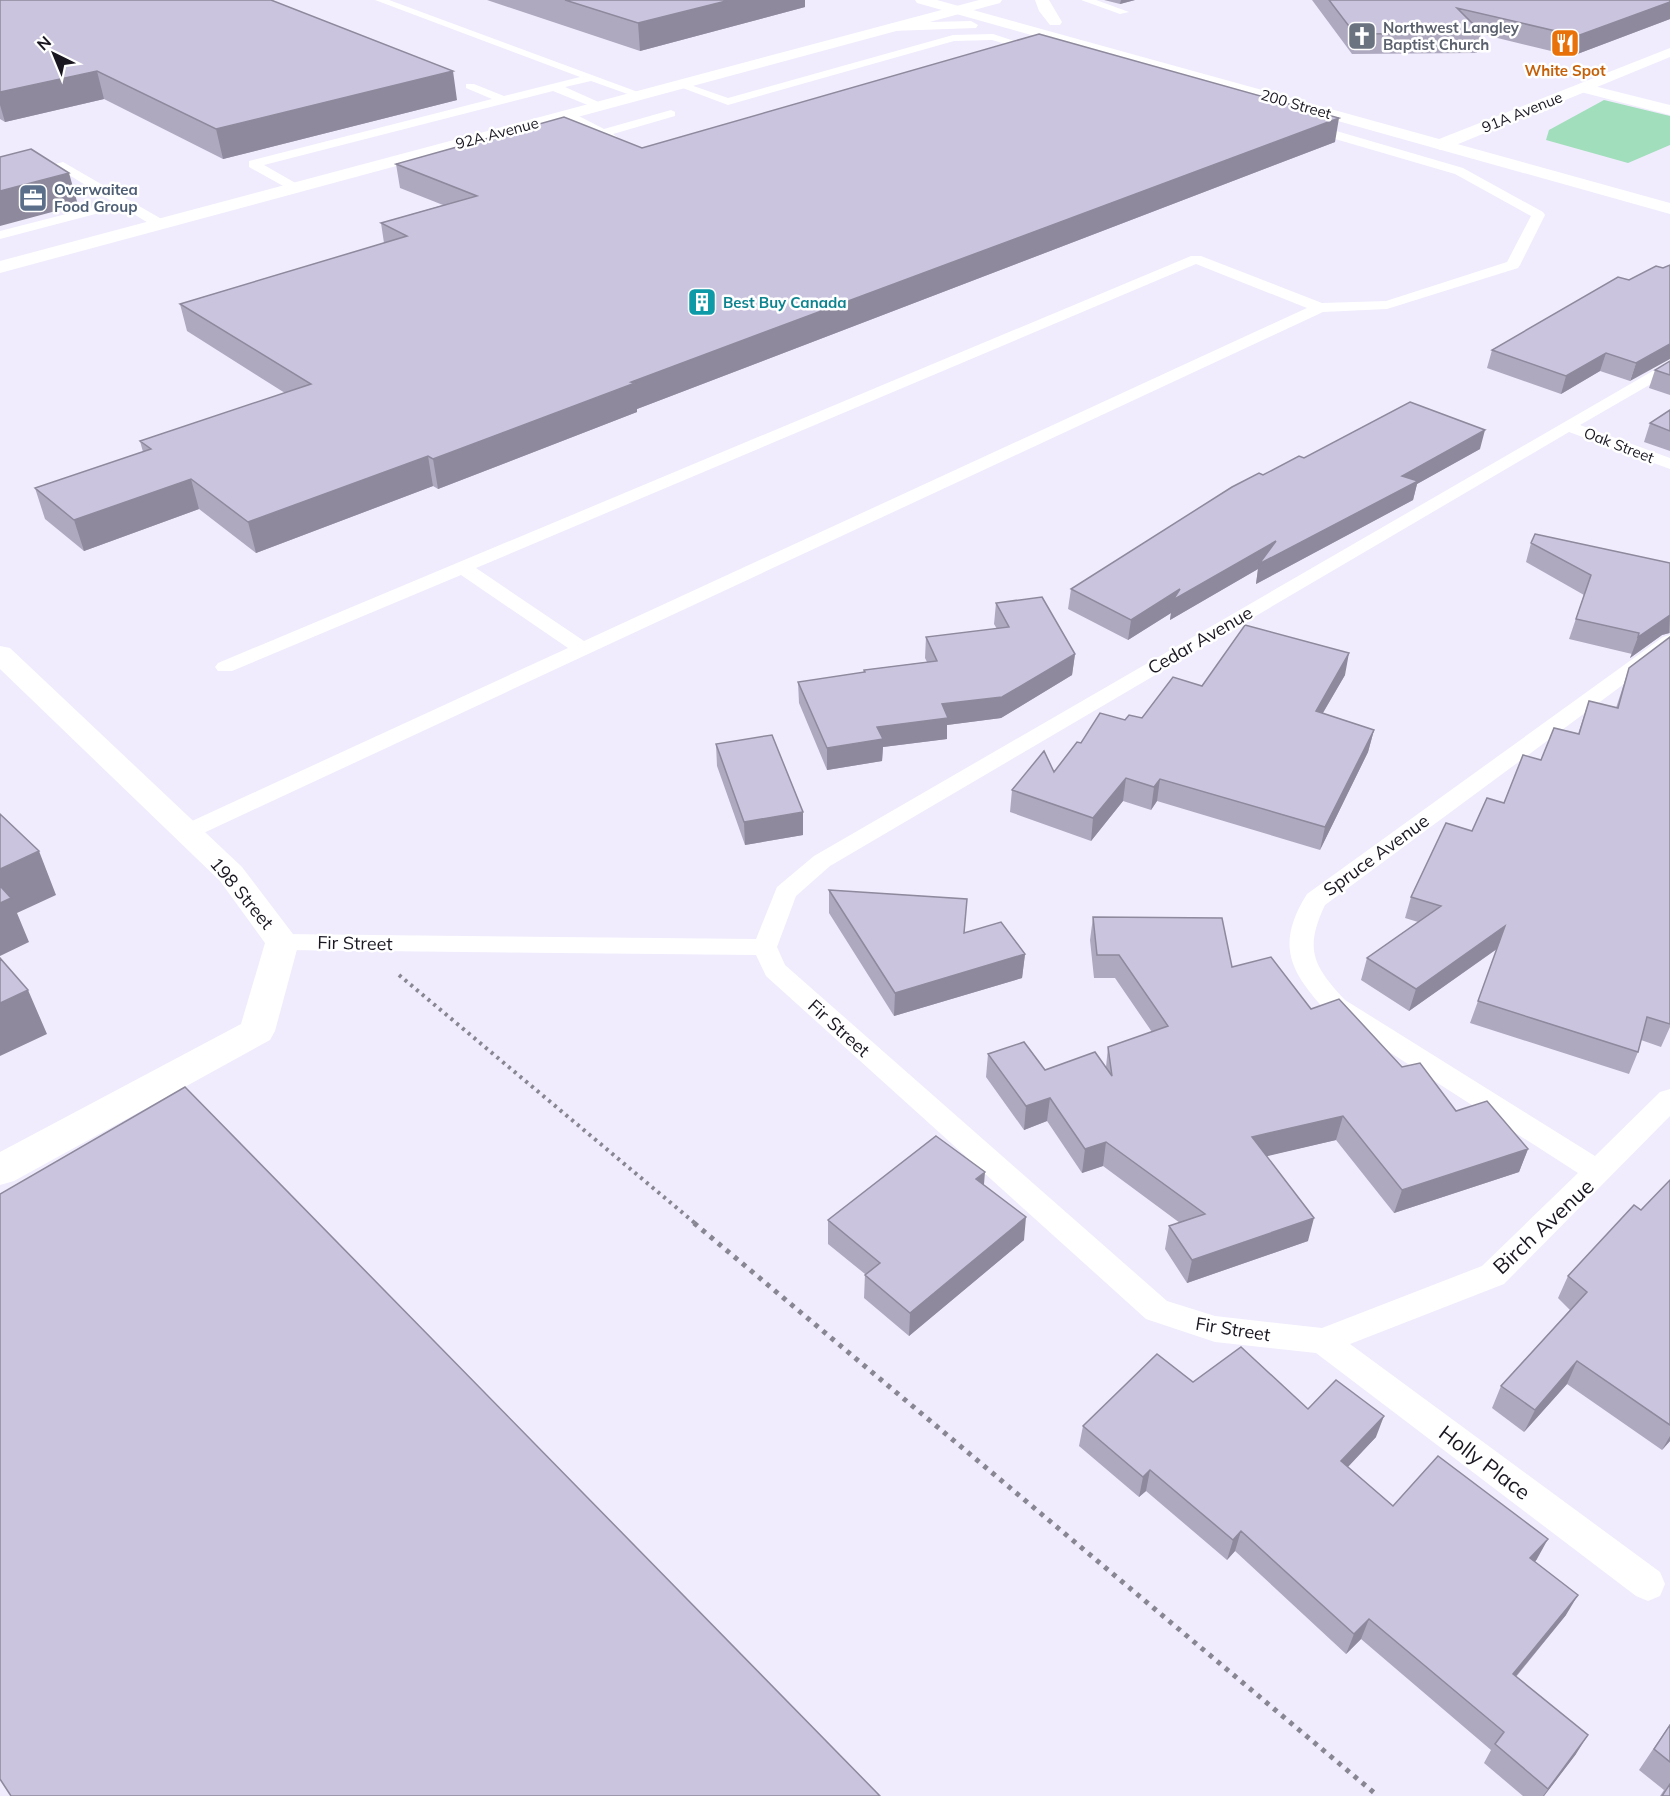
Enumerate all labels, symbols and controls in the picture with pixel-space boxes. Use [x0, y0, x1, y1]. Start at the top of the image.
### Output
place label: Northwest Langley Baptist Church [1383, 18, 1520, 54]
church icon: Northwest Langley Baptist Church [1346, 20, 1378, 52]
north arrow [24, 24, 84, 84]
restaurant icon: White Spot [1549, 27, 1581, 59]
text: N [33, 32, 55, 54]
place label: White Spot [1524, 61, 1606, 80]
street label: 200 Street [1259, 85, 1333, 123]
street label: 91A Avenue [1479, 87, 1565, 137]
street label: 92A Avenue [453, 113, 541, 153]
place label: Overwaitea Food Group [54, 180, 138, 216]
office icon: Overwaitea Food Group [17, 182, 49, 214]
building icon: Best Buy Canada [686, 286, 718, 318]
place label: Best Buy Canada [723, 293, 847, 312]
street label: Oak Street [1581, 423, 1657, 467]
street label: Cedar Avenue [1144, 601, 1256, 679]
street label: Spruce Avenue [1319, 809, 1433, 901]
street label: 198 Street [205, 852, 279, 934]
street label: Fir Street [317, 931, 393, 955]
street label: Fir Street [803, 994, 875, 1062]
street label: Birch Avenue [1487, 1173, 1599, 1279]
street label: Fir Street [1194, 1312, 1272, 1346]
street label: Holly Place [1434, 1419, 1536, 1505]

